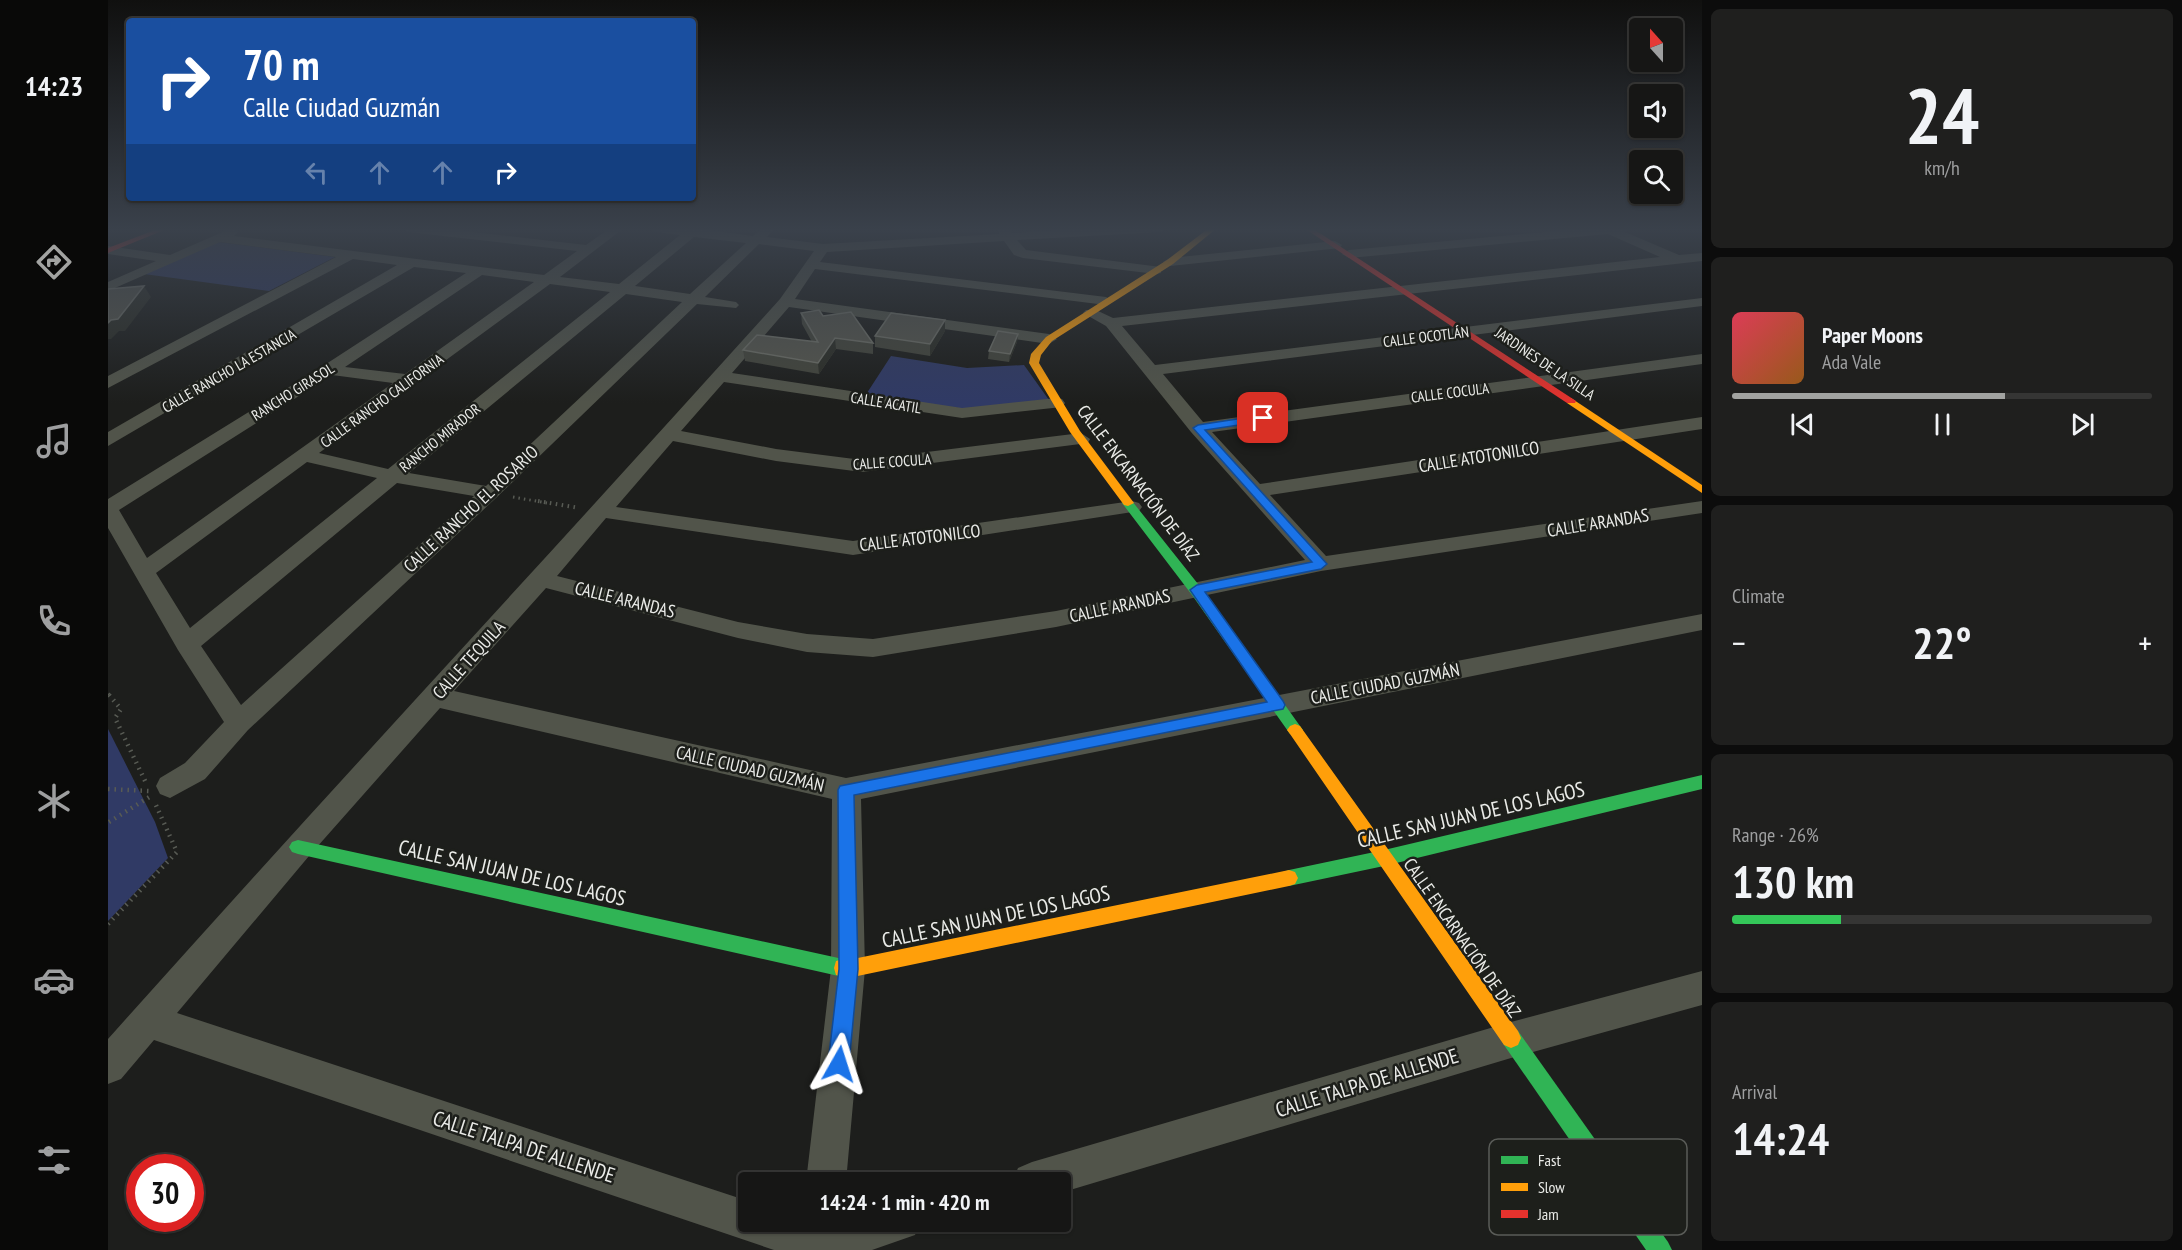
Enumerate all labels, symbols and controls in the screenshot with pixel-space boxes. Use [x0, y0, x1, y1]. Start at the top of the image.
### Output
north arrow [1629, 18, 1683, 72]
map controls [1629, 18, 1683, 204]
text: 70 m [243, 37, 320, 92]
icon: right [144, 42, 222, 120]
text: 24 [1905, 65, 1979, 166]
text: 14:23 [25, 69, 83, 103]
button: sound [1629, 84, 1683, 138]
text: Calle Ciudad Guzmán [243, 90, 440, 124]
button: search [1629, 150, 1683, 204]
text: km/h [1924, 155, 1960, 181]
icon: left [300, 156, 333, 189]
icon: ahead [363, 156, 396, 189]
icon: ahead [426, 156, 459, 189]
icon: right [489, 156, 522, 189]
icon: directions [33, 241, 75, 283]
text: Paper Moons [1822, 321, 1923, 349]
street label: CALLE OCOTLÁN [1382, 322, 1470, 351]
street label: JARDINES DE LA SILLA [1491, 323, 1600, 405]
street label: CALLE RANCHO LA ESTANCIA [158, 324, 300, 417]
street label: CALLE RANCHO CALIFORNIA [316, 349, 448, 452]
text: Ada Vale [1822, 349, 1881, 375]
street label: RANCHO GIRASOL [248, 358, 338, 425]
street label: CALLE COCULA [1410, 378, 1491, 407]
street label: CALLE ACATIL [849, 388, 923, 418]
pin [1237, 392, 1288, 443]
street label: RANCHO MIRADOR [395, 399, 484, 476]
street label: CALLE ENCARNACIÓN DE DÍAZ [1072, 400, 1205, 565]
icon: arrive [1246, 401, 1279, 434]
icon: previous [1786, 408, 1819, 441]
icon: pause [1926, 408, 1959, 441]
icon: next [2066, 408, 2099, 441]
icon: music [33, 420, 75, 462]
street label: CALLE ATOTONILCO [1417, 436, 1541, 477]
street label: CALLE RANCHO EL ROSARIO [398, 440, 543, 577]
street label: CALLE COCULA [852, 449, 933, 474]
street label: CALLE ARANDAS [1545, 503, 1651, 542]
street label: CALLE ATOTONILCO [858, 519, 982, 556]
street label: CALLE ARANDAS [573, 576, 678, 623]
text: Climate [1732, 583, 1785, 609]
street label: CALLE ARANDAS [1067, 584, 1173, 627]
icon: phone [33, 600, 75, 642]
text: 22° [1912, 613, 1972, 671]
street label: CALLE TEQUILA [427, 615, 510, 704]
text: − [1732, 621, 1746, 664]
text: + [2138, 621, 2152, 664]
street label: CALLE CIUDAD GUZMÁN [1308, 658, 1461, 709]
street label: CALLE CIUDAD GUZMÁN [674, 740, 826, 797]
street label: CALLE SAN JUAN DE LOS LAGOS [1355, 775, 1587, 854]
icon: climate [33, 780, 75, 822]
text: Range · 26% [1732, 822, 1819, 848]
street label: CALLE SAN JUAN DE LOS LAGOS [396, 833, 628, 912]
text: 130 km [1732, 852, 1854, 910]
street label: CALLE ENCARNACIÓN DE DÍAZ [1399, 853, 1526, 1022]
street label: CALLE SAN JUAN DE LOS LAGOS [879, 879, 1112, 954]
icon: car [33, 959, 75, 1001]
position arrow [807, 1032, 871, 1096]
street label: CALLE TALPA DE ALLENDE [1272, 1042, 1462, 1123]
text: Arrival [1732, 1079, 1777, 1105]
street label: CALLE TALPA DE ALLENDE [430, 1104, 619, 1189]
text: 14:24 [1732, 1109, 1829, 1167]
icon: filters [33, 1139, 75, 1181]
legend [1489, 1139, 1687, 1235]
text: Fast [1538, 1150, 1561, 1170]
speed limit sign: 30 [126, 1154, 204, 1232]
text: Slow [1538, 1177, 1565, 1197]
text: 14:24 · 1 min · 420 m [819, 1188, 990, 1216]
text: Jam [1537, 1204, 1559, 1224]

